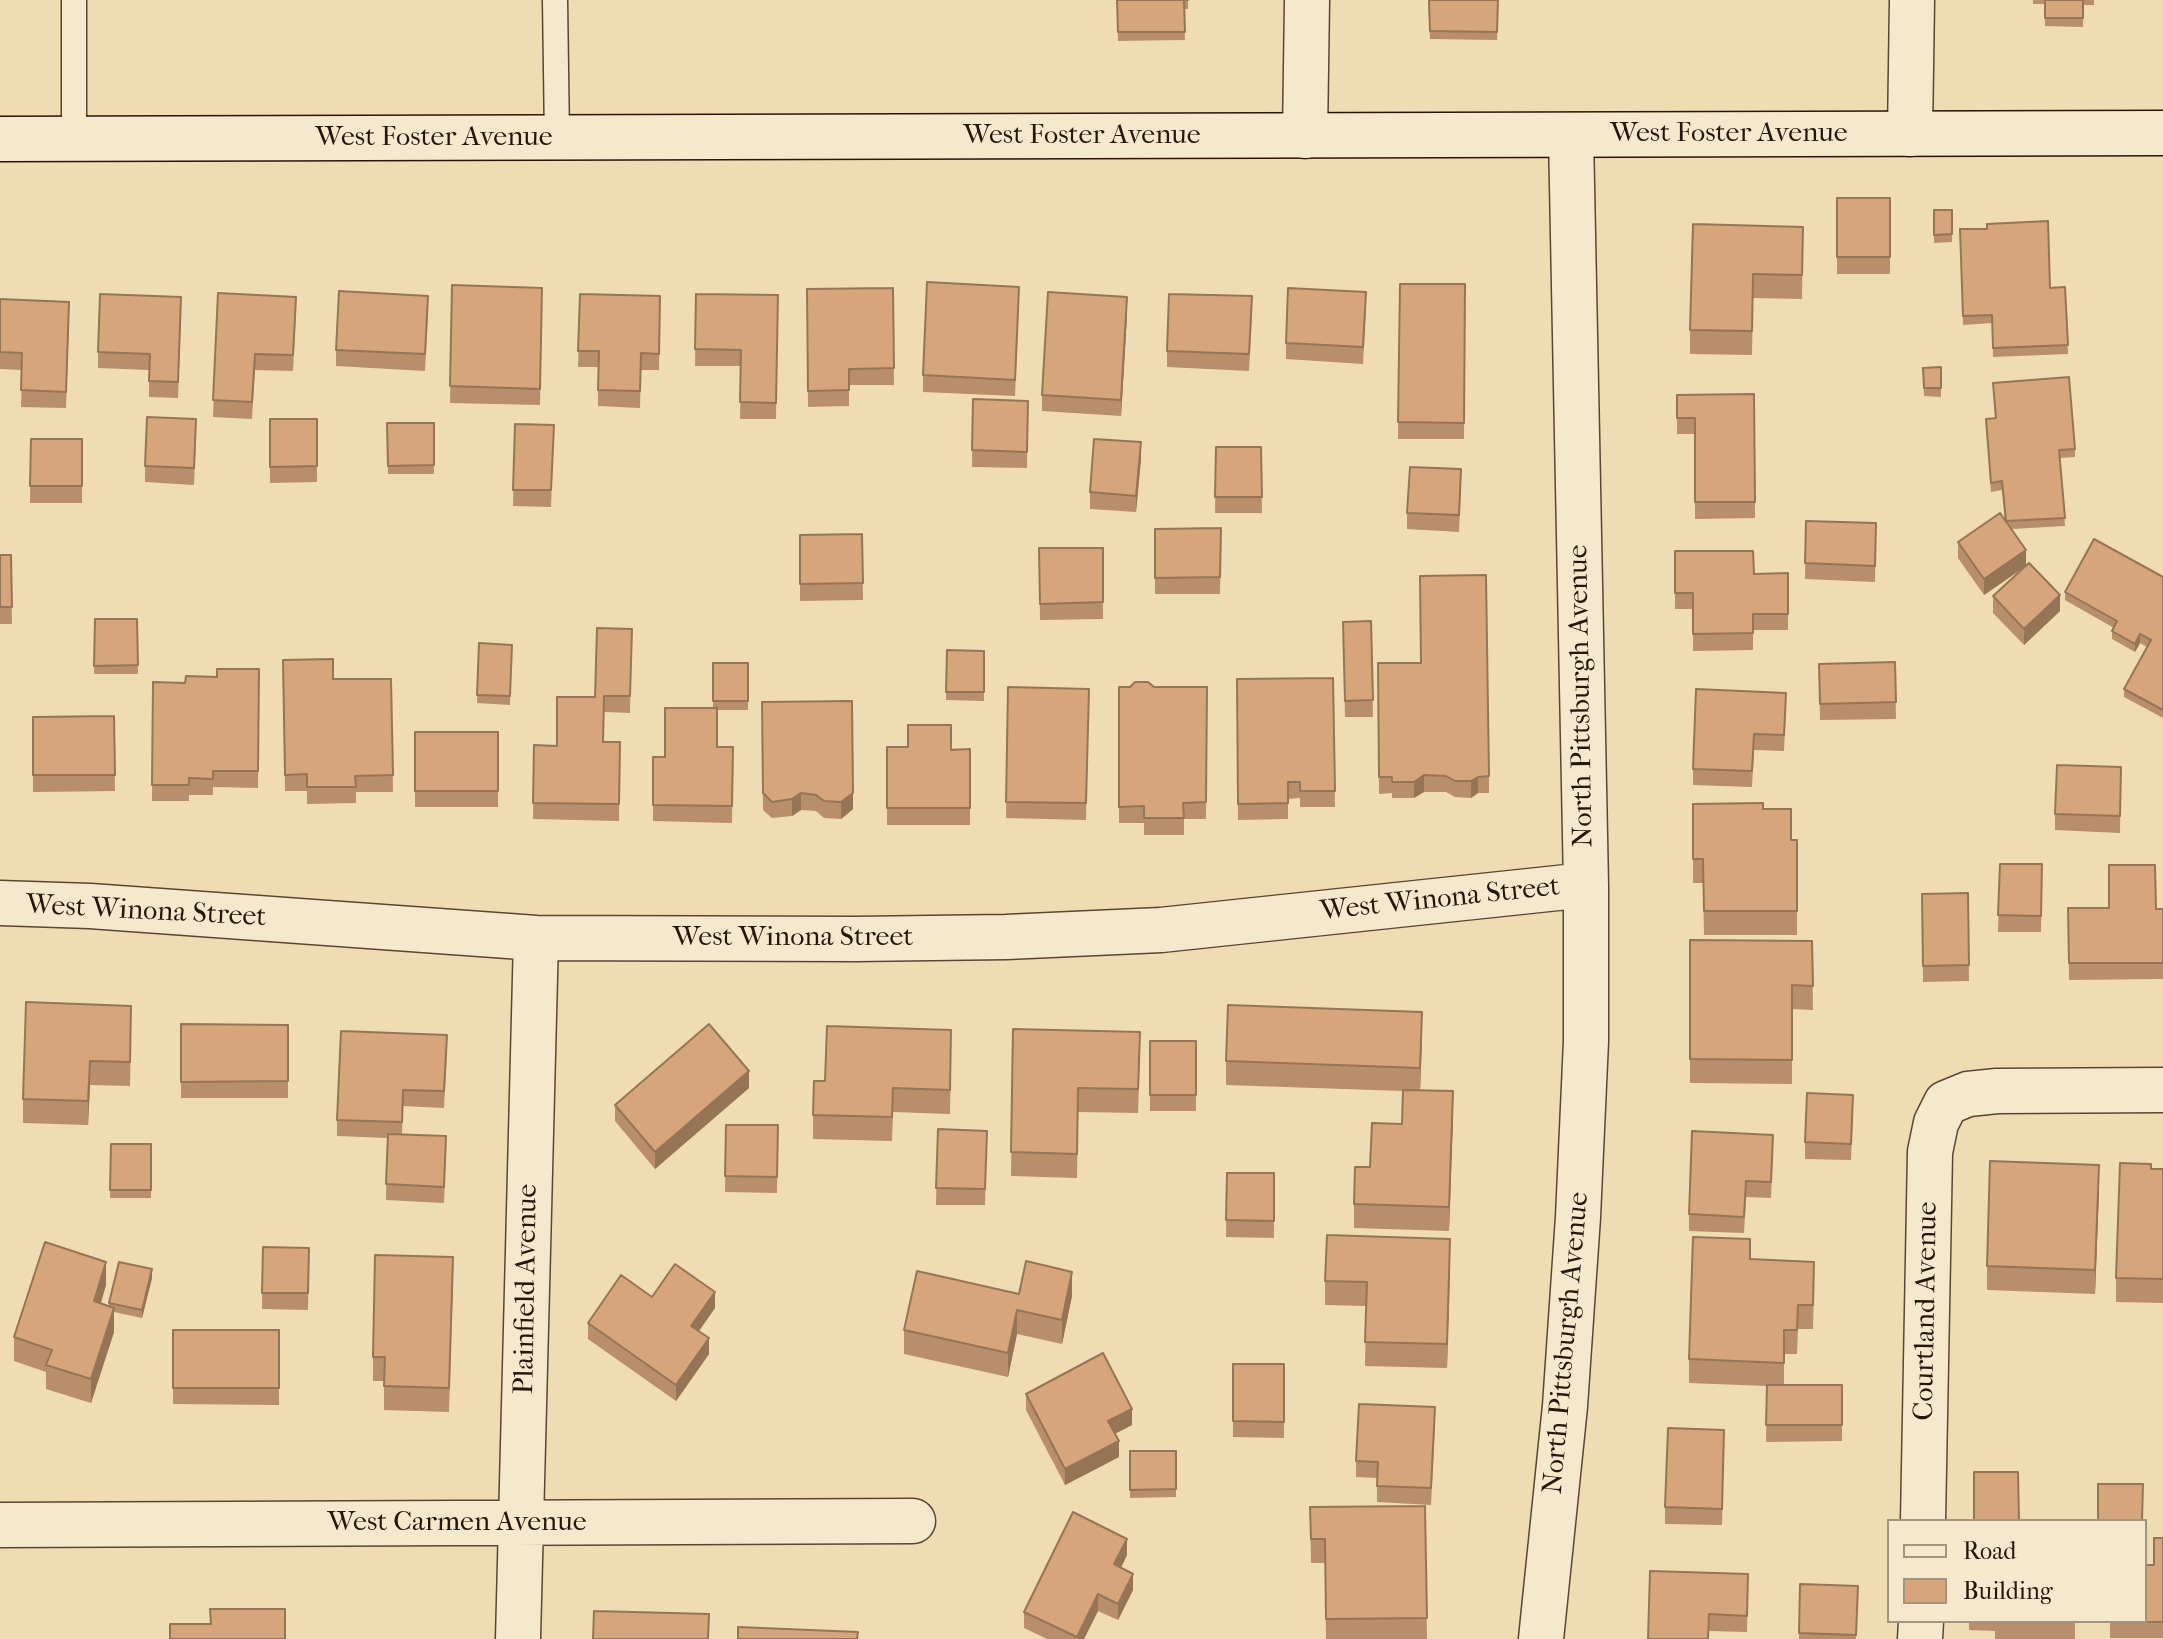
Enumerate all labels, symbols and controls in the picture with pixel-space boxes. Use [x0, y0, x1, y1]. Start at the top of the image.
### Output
street label: West Foster Avenue [1610, 117, 1848, 151]
street label: West Foster Avenue [963, 119, 1201, 153]
street label: West Foster Avenue [315, 121, 553, 155]
street label: North Pittsburgh Avenue [1563, 544, 1601, 848]
street label: West Winona Street [1319, 871, 1561, 929]
street label: West Winona Street [25, 889, 267, 935]
street label: West Winona Street [673, 921, 913, 955]
street label: Plainfield Avenue [508, 1183, 546, 1395]
street label: North Pittsburgh Avenue [1537, 1191, 1597, 1495]
street label: Courtland Avenue [1908, 1201, 1946, 1421]
street label: West Carmen Avenue [327, 1506, 587, 1540]
legend [1887, 1519, 2147, 1623]
text: Road [1963, 1537, 2016, 1565]
text: Building [1963, 1577, 2053, 1605]

